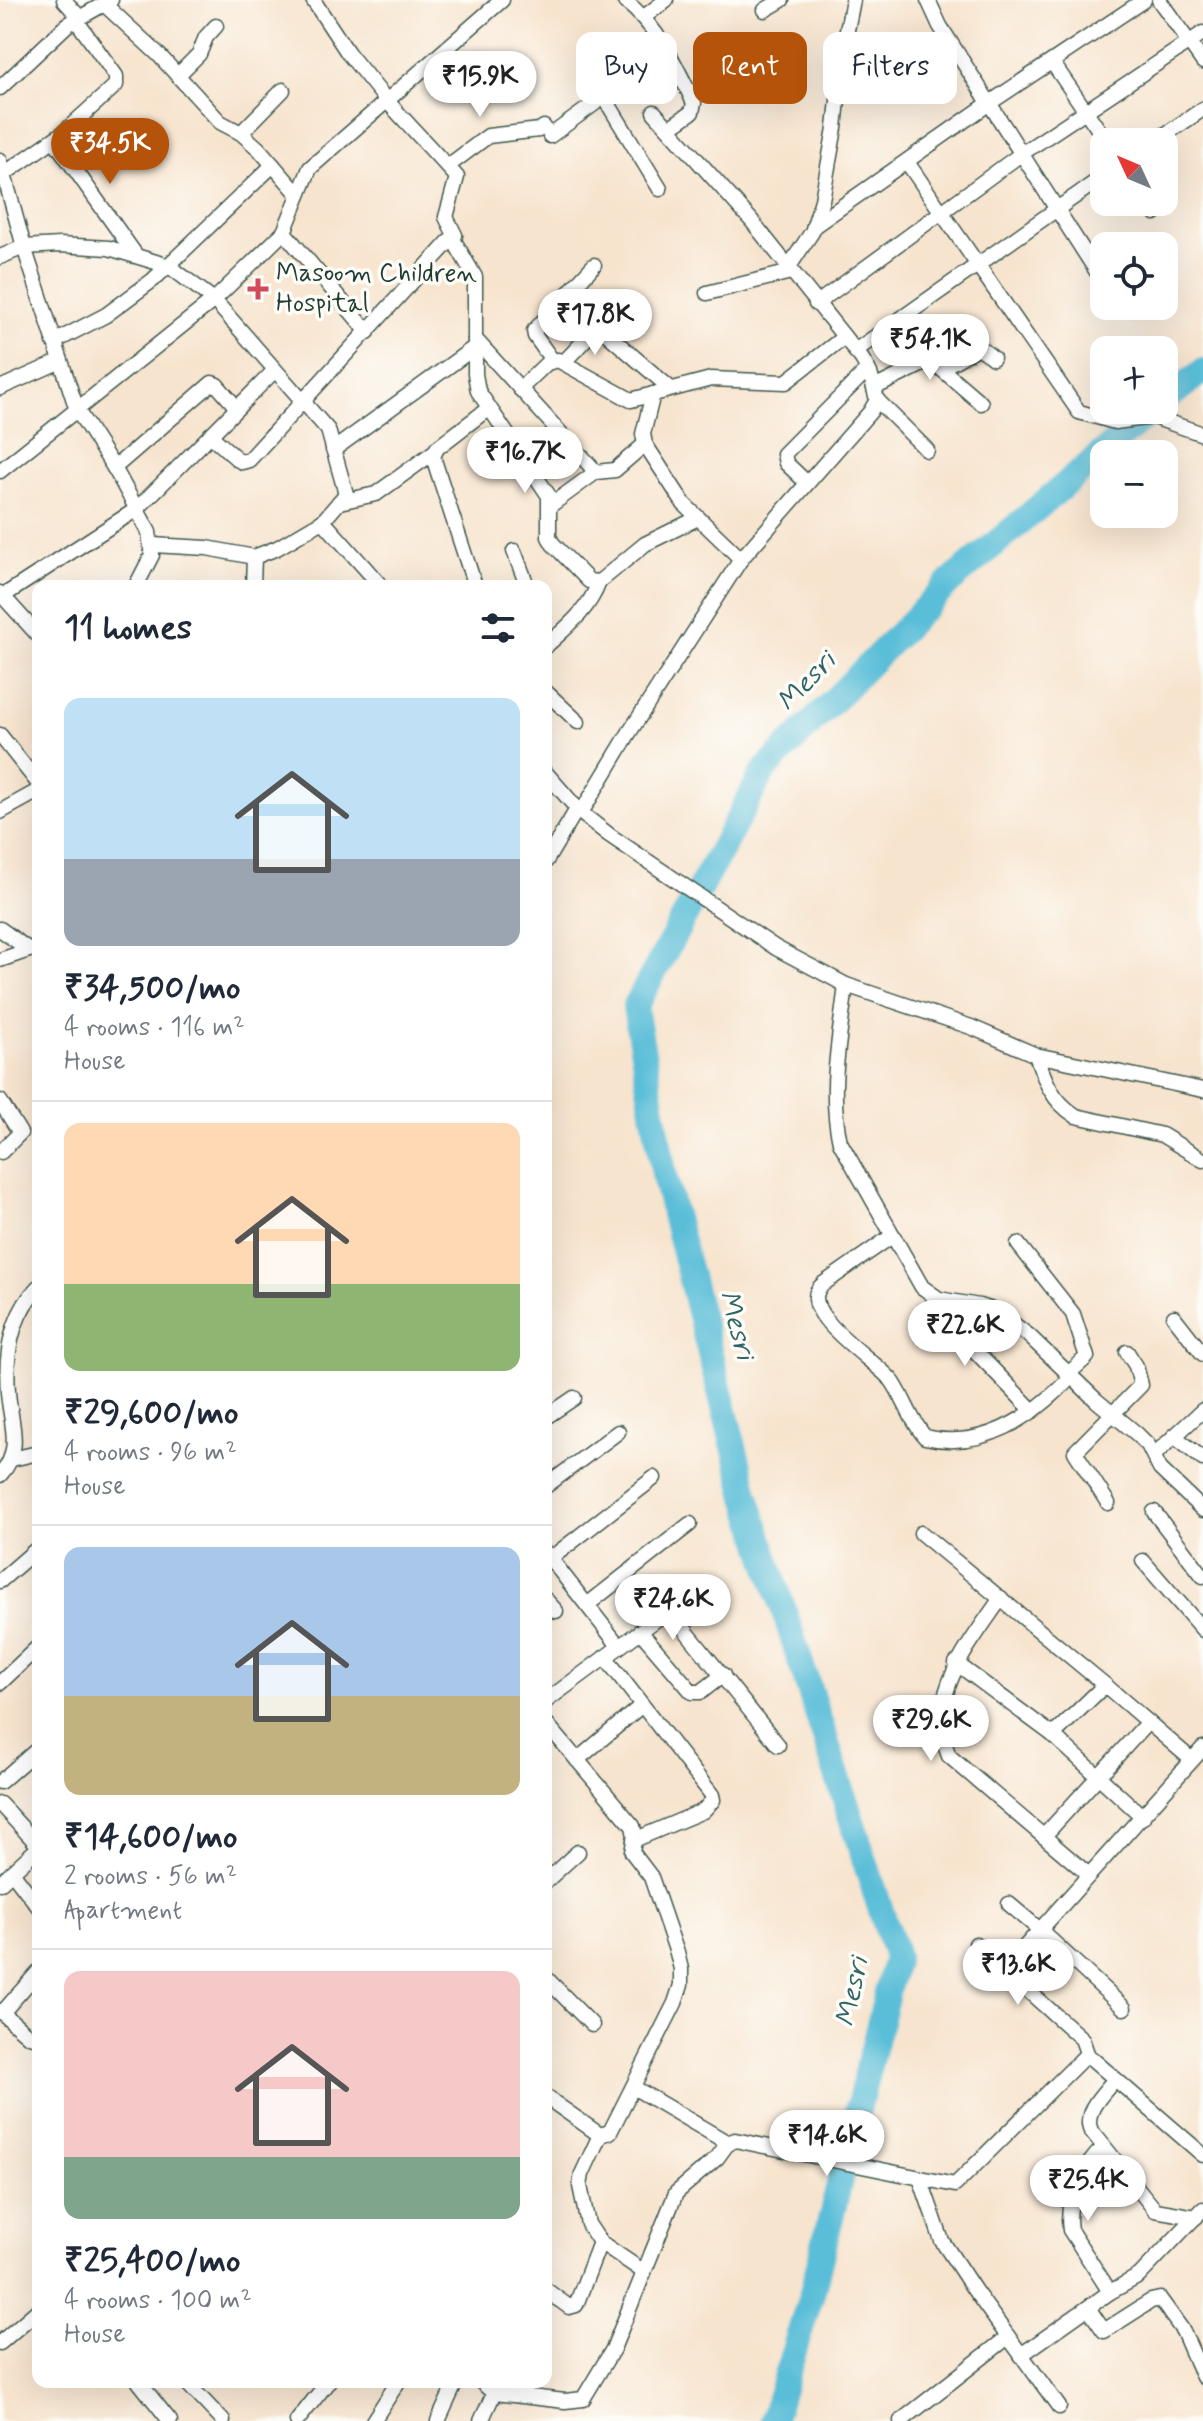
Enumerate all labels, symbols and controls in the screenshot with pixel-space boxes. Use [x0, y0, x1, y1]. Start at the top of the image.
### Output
chip: Buy [576, 32, 677, 104]
chip: Rent [693, 32, 807, 104]
chip: Filters [823, 32, 957, 104]
pin: ₹15.9K [415, 51, 545, 119]
text: ₹15.9K [442, 60, 518, 94]
pin: ₹34.5K [45, 118, 175, 186]
text: ₹34.5K [69, 127, 151, 161]
north arrow [1090, 128, 1178, 216]
map controls [1090, 128, 1178, 528]
button: locate [1090, 232, 1178, 320]
place label: Masoom Children Hospital [276, 257, 477, 321]
marker: Masoom Children Hospital [247, 278, 269, 300]
pin: ₹17.8K [530, 289, 660, 357]
text: ₹17.8K [556, 298, 634, 332]
pin: ₹54.1K [865, 314, 995, 382]
text: ₹54.1K [889, 323, 971, 357]
button: + [1090, 336, 1178, 424]
pin: ₹16.7K [460, 427, 590, 495]
text: ₹16.7K [485, 436, 565, 470]
button: − [1090, 440, 1178, 528]
text: 11 homes [64, 606, 192, 651]
icon: filters [476, 606, 520, 650]
water label: Mesri [769, 642, 846, 720]
icon: home [220, 750, 364, 894]
text: ₹34,500/mo [64, 966, 241, 1011]
text: 4 rooms · 116 m² [64, 1011, 245, 1045]
text: House [64, 1045, 125, 1079]
icon: home [220, 1175, 364, 1319]
water label: Mesri [709, 1286, 764, 1366]
pin: ₹22.6K [900, 1300, 1030, 1368]
text: ₹22.6K [926, 1309, 1004, 1343]
text: ₹29,600/mo [64, 1391, 239, 1436]
text: 4 rooms · 96 m² [64, 1436, 237, 1470]
text: House [64, 1470, 125, 1504]
pin: ₹24.6K [608, 1574, 738, 1642]
text: ₹24.6K [633, 1583, 713, 1617]
icon: home [220, 1599, 364, 1743]
pin: ₹29.6K [866, 1695, 996, 1763]
text: ₹29.6K [891, 1704, 971, 1738]
text: ₹14,600/mo [64, 1815, 238, 1860]
text: 2 rooms · 56 m² [64, 1860, 237, 1894]
text: Apartment [64, 1894, 182, 1928]
pin: ₹13.6K [953, 1939, 1083, 2007]
text: ₹13.6K [981, 1948, 1055, 1982]
water label: Mesri [828, 1951, 879, 2030]
icon: home [220, 2023, 364, 2167]
pin: ₹14.6K [762, 2110, 892, 2178]
text: ₹14.6K [787, 2119, 867, 2153]
pin: ₹25.4K [1023, 2155, 1153, 2223]
text: ₹25.4K [1048, 2164, 1128, 2198]
text: ₹25,400/mo [64, 2239, 240, 2284]
text: 4 rooms · 100 m² [64, 2284, 252, 2318]
text: House [64, 2318, 125, 2352]

